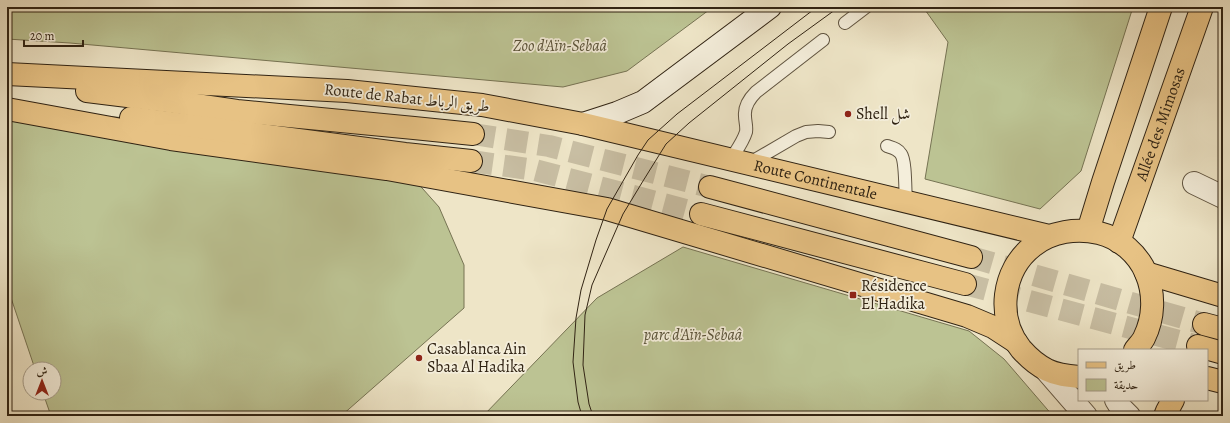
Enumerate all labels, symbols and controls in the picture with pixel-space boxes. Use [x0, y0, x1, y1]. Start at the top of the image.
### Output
scale bar [24, 22, 83, 48]
text: 20 m [30, 28, 54, 44]
park label: Zoo d'Aïn-Sebaâ [513, 35, 608, 57]
street label: Allée des Mimosas [1130, 64, 1191, 185]
street label: Route de Rabat طريق الرباط [323, 78, 491, 118]
place label: Shell شل [856, 103, 910, 125]
marker: Shell شل [843, 109, 853, 119]
street label: Route Continentale [751, 154, 879, 205]
place label: Résidence El Hadika [861, 275, 927, 315]
marker: Résidence El Hadika [848, 290, 858, 300]
park label: parc d'Aïn-Sebaâ [643, 324, 743, 346]
place label: Casablanca Ain Sbaa Al Hadika [427, 338, 526, 378]
legend [1078, 349, 1208, 401]
marker: Casablanca Ain Sbaa Al Hadika [414, 353, 424, 363]
text: طريق [1114, 357, 1136, 373]
north arrow [22, 361, 62, 401]
text: ش [37, 364, 48, 379]
text: حديقة [1114, 377, 1138, 393]

